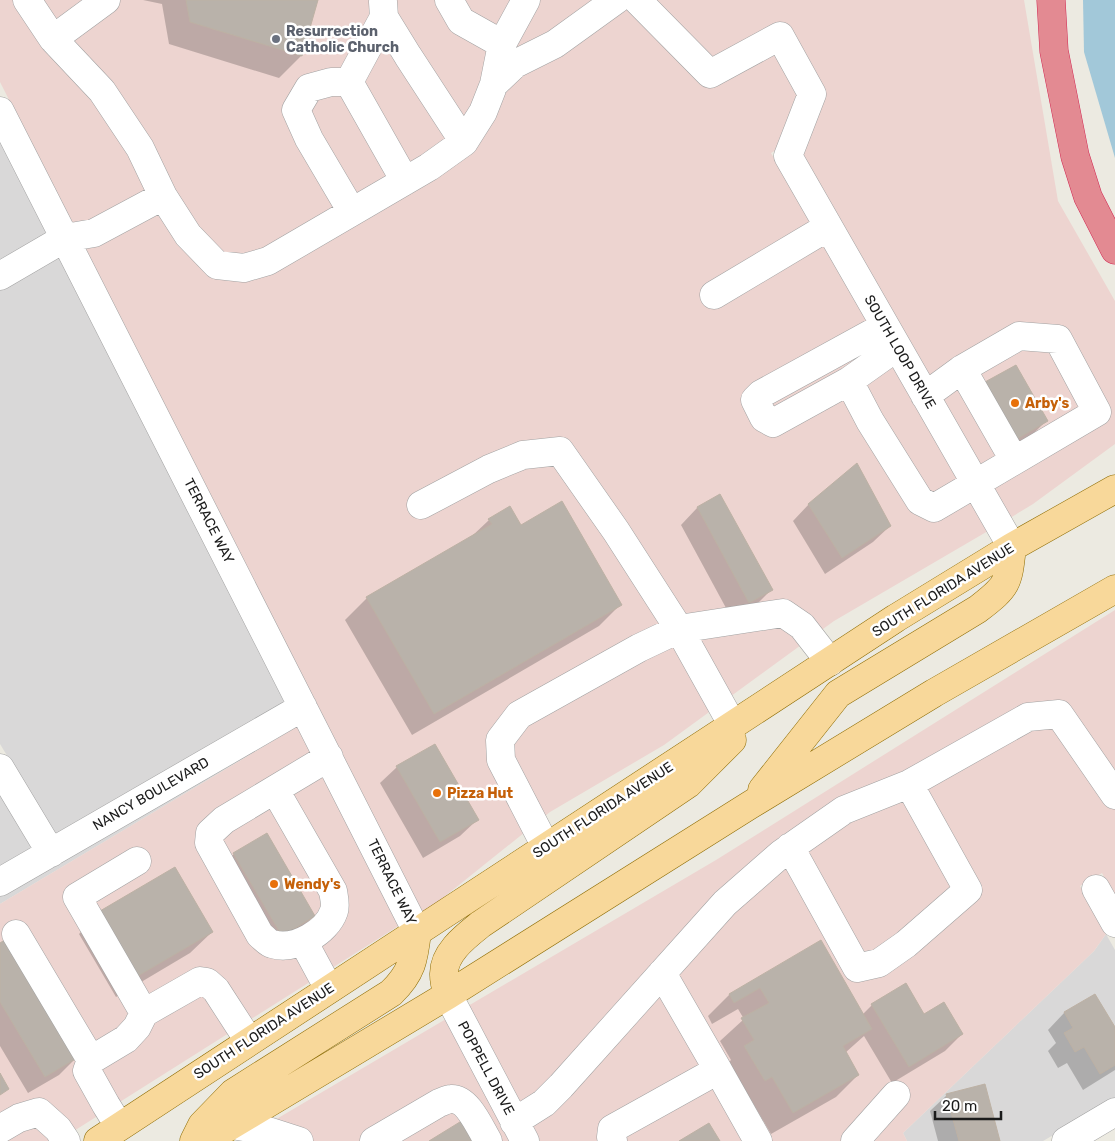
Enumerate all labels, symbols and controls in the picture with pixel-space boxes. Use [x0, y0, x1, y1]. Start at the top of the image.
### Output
place label: Resurrection Catholic Church [286, 23, 399, 56]
marker: Resurrection Catholic Church [270, 33, 282, 45]
street label: SOUTH LOOP DRIVE [860, 292, 940, 412]
place label: Arby's [1025, 395, 1069, 412]
marker: Arby's [1009, 397, 1021, 409]
street label: TERRACE WAY [180, 476, 238, 566]
street label: SOUTH FLORIDA AVENUE [869, 539, 1017, 641]
street label: NANCY BOULEVARD [90, 754, 212, 834]
street label: SOUTH FLORIDA AVENUE [530, 758, 676, 862]
place label: Pizza Hut [447, 785, 514, 802]
marker: Pizza Hut [431, 787, 443, 799]
street label: TERRACE WAY [364, 836, 420, 928]
place label: Wendy's [284, 876, 341, 893]
marker: Wendy's [268, 878, 280, 890]
street label: SOUTH FLORIDA AVENUE [191, 979, 337, 1083]
street label: POPPELL DRIVE [454, 1018, 518, 1118]
scale bar [935, 1088, 1001, 1120]
text: 20 m [942, 1097, 977, 1115]

